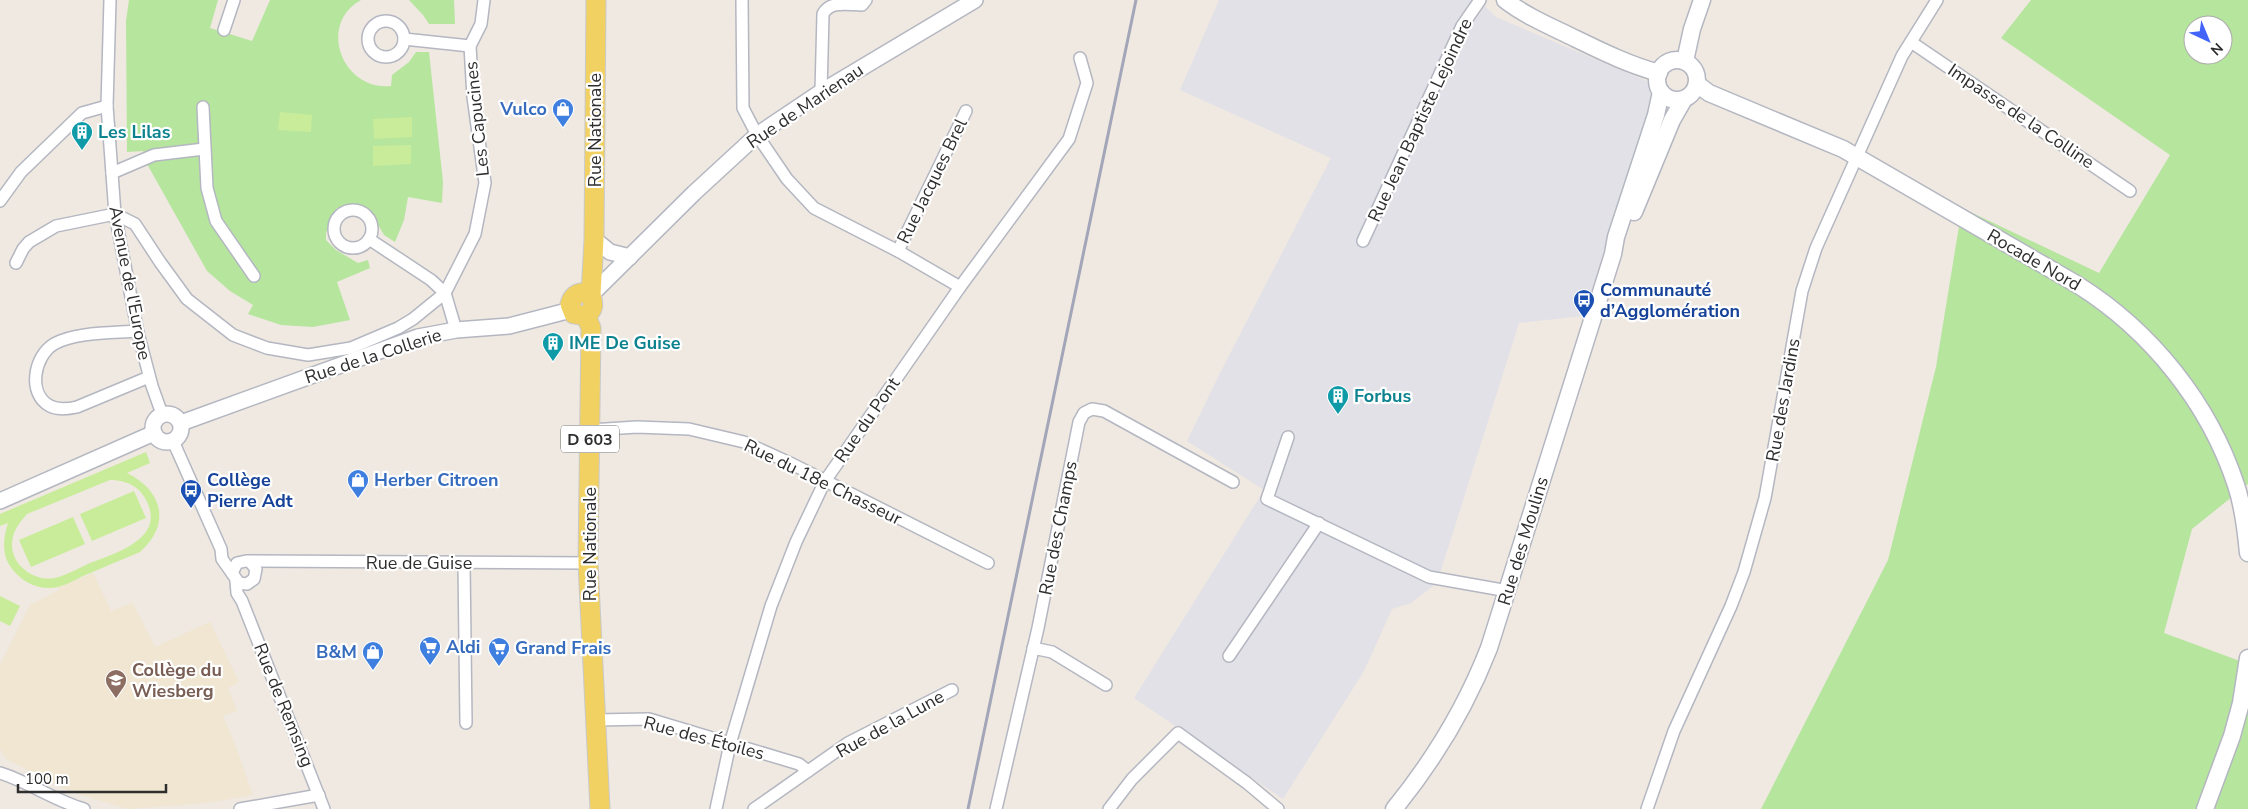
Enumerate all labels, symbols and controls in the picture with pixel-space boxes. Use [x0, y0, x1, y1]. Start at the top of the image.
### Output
street label: Rue Jean Baptiste Lejoindre [1362, 14, 1478, 226]
north arrow [2183, 15, 2233, 65]
text: N [2206, 39, 2227, 59]
street label: Rue de Marienau [742, 58, 868, 154]
street label: Impasse de la Colline [1943, 58, 2099, 174]
street label: Les Capucines [459, 60, 495, 178]
street label: Rue Nationale [583, 73, 607, 187]
place label: Vulco [499, 97, 547, 121]
shop icon: Vulco [551, 97, 575, 128]
street label: Rue Jacques Brel [891, 114, 973, 248]
building icon: Les Lilas [70, 120, 94, 151]
place label: Les Lilas [98, 120, 171, 144]
street label: Avenue de l'Europe [103, 204, 157, 362]
street label: Rocade Nord [1983, 223, 2085, 297]
place label: Communauté d’Agglomération [1600, 278, 1740, 323]
bus stop icon: Communauté d’Agglomération [1572, 288, 1596, 319]
street label: Rue de la Collerie [302, 323, 444, 389]
building icon: IME De Guise [541, 331, 565, 362]
place label: IME De Guise [569, 331, 681, 355]
street label: Rue des Jardins [1760, 336, 1806, 464]
street label: Rue du Pont [829, 372, 906, 467]
building icon: Forbus [1326, 384, 1350, 415]
place label: Forbus [1354, 384, 1411, 408]
road number: D 603 [561, 426, 619, 452]
street label: Rue du 18e Chasseur [740, 433, 906, 531]
street label: Rue des Champs [1033, 459, 1083, 597]
place label: Collège Pierre Adt [207, 468, 293, 513]
shop icon: Herber Citroen [346, 468, 370, 499]
place label: Herber Citroen [374, 468, 499, 492]
street label: Rue des Moulins [1492, 474, 1554, 608]
bus stop icon: Collège Pierre Adt [179, 478, 203, 509]
street label: Rue Nationale [578, 487, 602, 601]
street label: Rue de Guise [366, 551, 472, 575]
supermarket icon: Aldi [418, 635, 442, 666]
place label: Aldi [446, 635, 480, 659]
supermarket icon: Grand Frais [487, 636, 511, 667]
place label: Grand Frais [515, 636, 612, 660]
street label: Rue de Remsing [248, 640, 320, 770]
place label: B&M [316, 640, 357, 664]
shop icon: B&M [361, 640, 385, 671]
place label: Collège du Wiesberg [132, 658, 222, 703]
school or university icon: Collège du Wiesberg [104, 668, 128, 699]
street label: Rue de la Lune [832, 684, 948, 764]
street label: Rue des Étoiles [641, 710, 767, 766]
scale bar [18, 762, 165, 794]
text: 100 m [25, 769, 69, 789]

